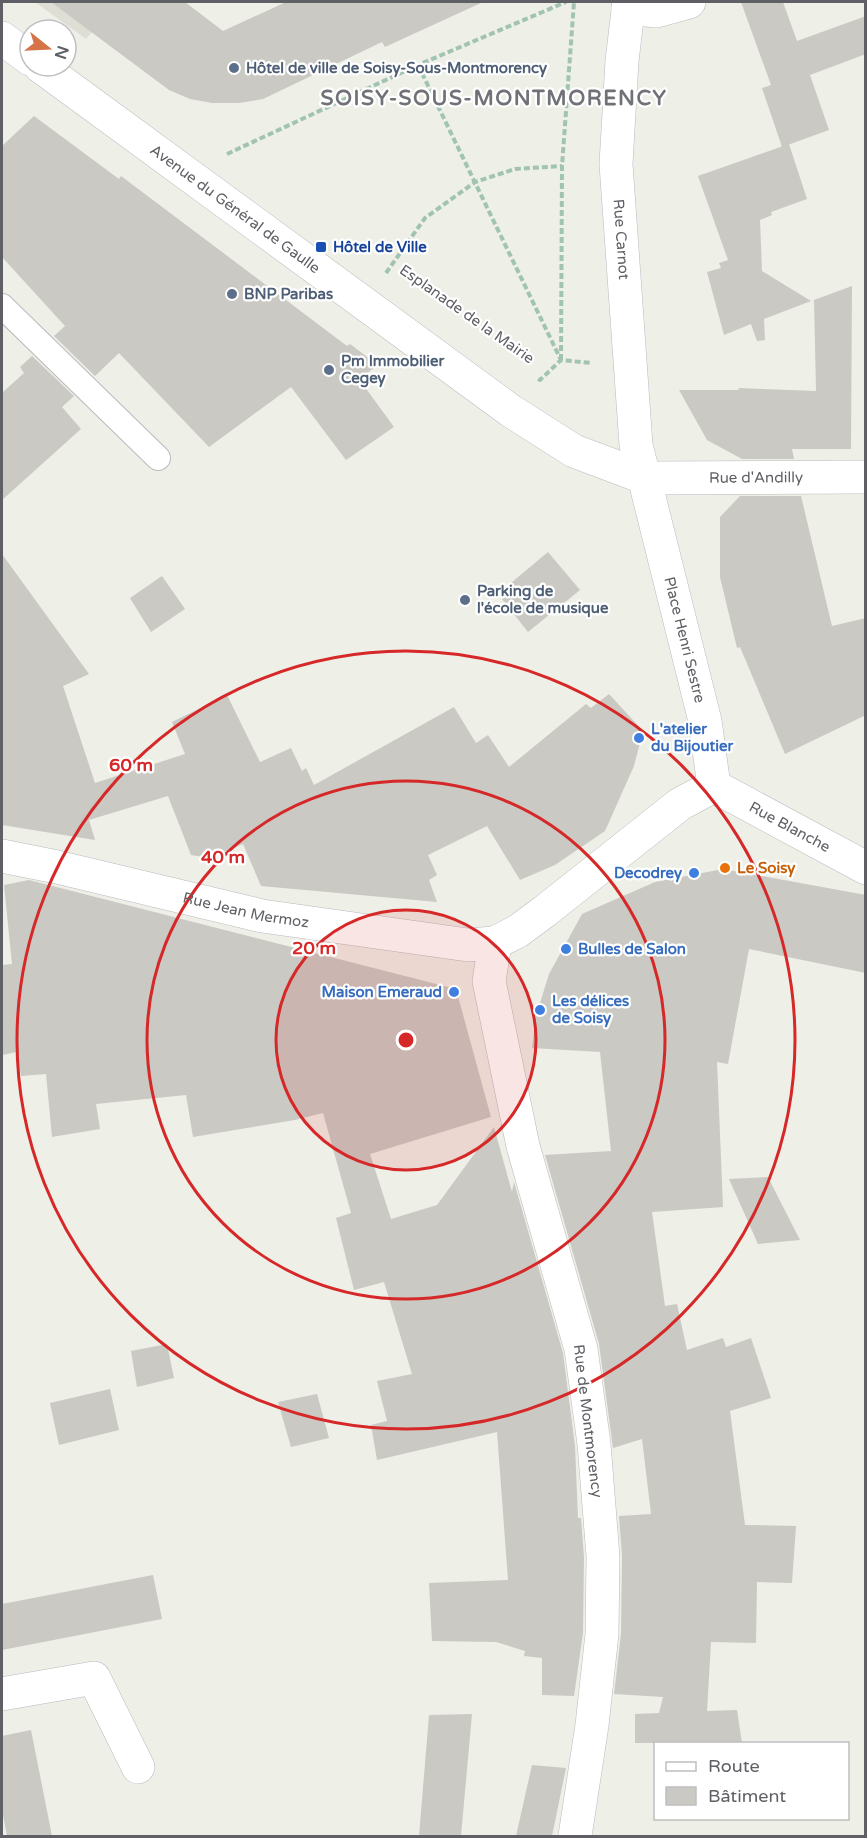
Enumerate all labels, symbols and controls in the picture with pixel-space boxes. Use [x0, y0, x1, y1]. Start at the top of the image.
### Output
north arrow [18, 18, 78, 78]
text: N [50, 43, 73, 62]
place label: Hôtel de ville de Soisy-Sous-Montmorency [246, 59, 547, 78]
marker: Hôtel de ville de Soisy-Sous-Montmorency [227, 61, 241, 75]
district label: SOISY-SOUS-MONTMORENCY [321, 86, 667, 111]
street label: Avenue du Général de Gaulle [147, 141, 324, 277]
street label: Rue Carnot [610, 198, 633, 280]
place label: Hôtel de Ville [333, 238, 427, 256]
marker: Hôtel de Ville [314, 240, 328, 254]
street label: Esplanade de la Mairie [396, 261, 538, 367]
place label: BNP Paribas [244, 285, 333, 303]
marker: BNP Paribas [225, 287, 239, 301]
place label: Pm Immobilier Cegey [341, 352, 445, 388]
marker: Pm Immobilier Cegey [322, 363, 336, 377]
street label: Rue d'Andilly [709, 468, 803, 487]
street label: Place Henri Sestre [660, 575, 709, 705]
place label: Parking de l'école de musique [477, 582, 609, 618]
marker: Parking de l'école de musique [458, 593, 472, 607]
place label: L'atelier du Bijoutier [651, 720, 734, 756]
marker: L'atelier du Bijoutier [632, 731, 646, 745]
text: 60 m [109, 754, 153, 776]
street label: Rue Blanche [746, 798, 833, 856]
text: 40 m [201, 846, 245, 868]
place label: Le Soisy [737, 859, 795, 878]
marker: Le Soisy [718, 861, 732, 875]
place label: Decodrey [614, 864, 682, 883]
marker: Decodrey [687, 866, 701, 880]
street label: Rue Jean Mermoz [181, 888, 310, 931]
text: 20 m [292, 937, 336, 959]
place label: Bulles de Salon [578, 940, 686, 958]
marker: Bulles de Salon [559, 942, 573, 956]
place label: Maison Emeraud [322, 983, 442, 1001]
marker: Maison Emeraud [447, 985, 461, 999]
place label: Les délices de Soisy [552, 992, 629, 1028]
marker: Les délices de Soisy [533, 1003, 547, 1017]
centre of rings [396, 1030, 416, 1050]
street label: Rue de Montmorency [570, 1343, 606, 1499]
legend [654, 1742, 849, 1820]
text: Route [708, 1755, 760, 1777]
text: Bâtiment [708, 1785, 786, 1807]

